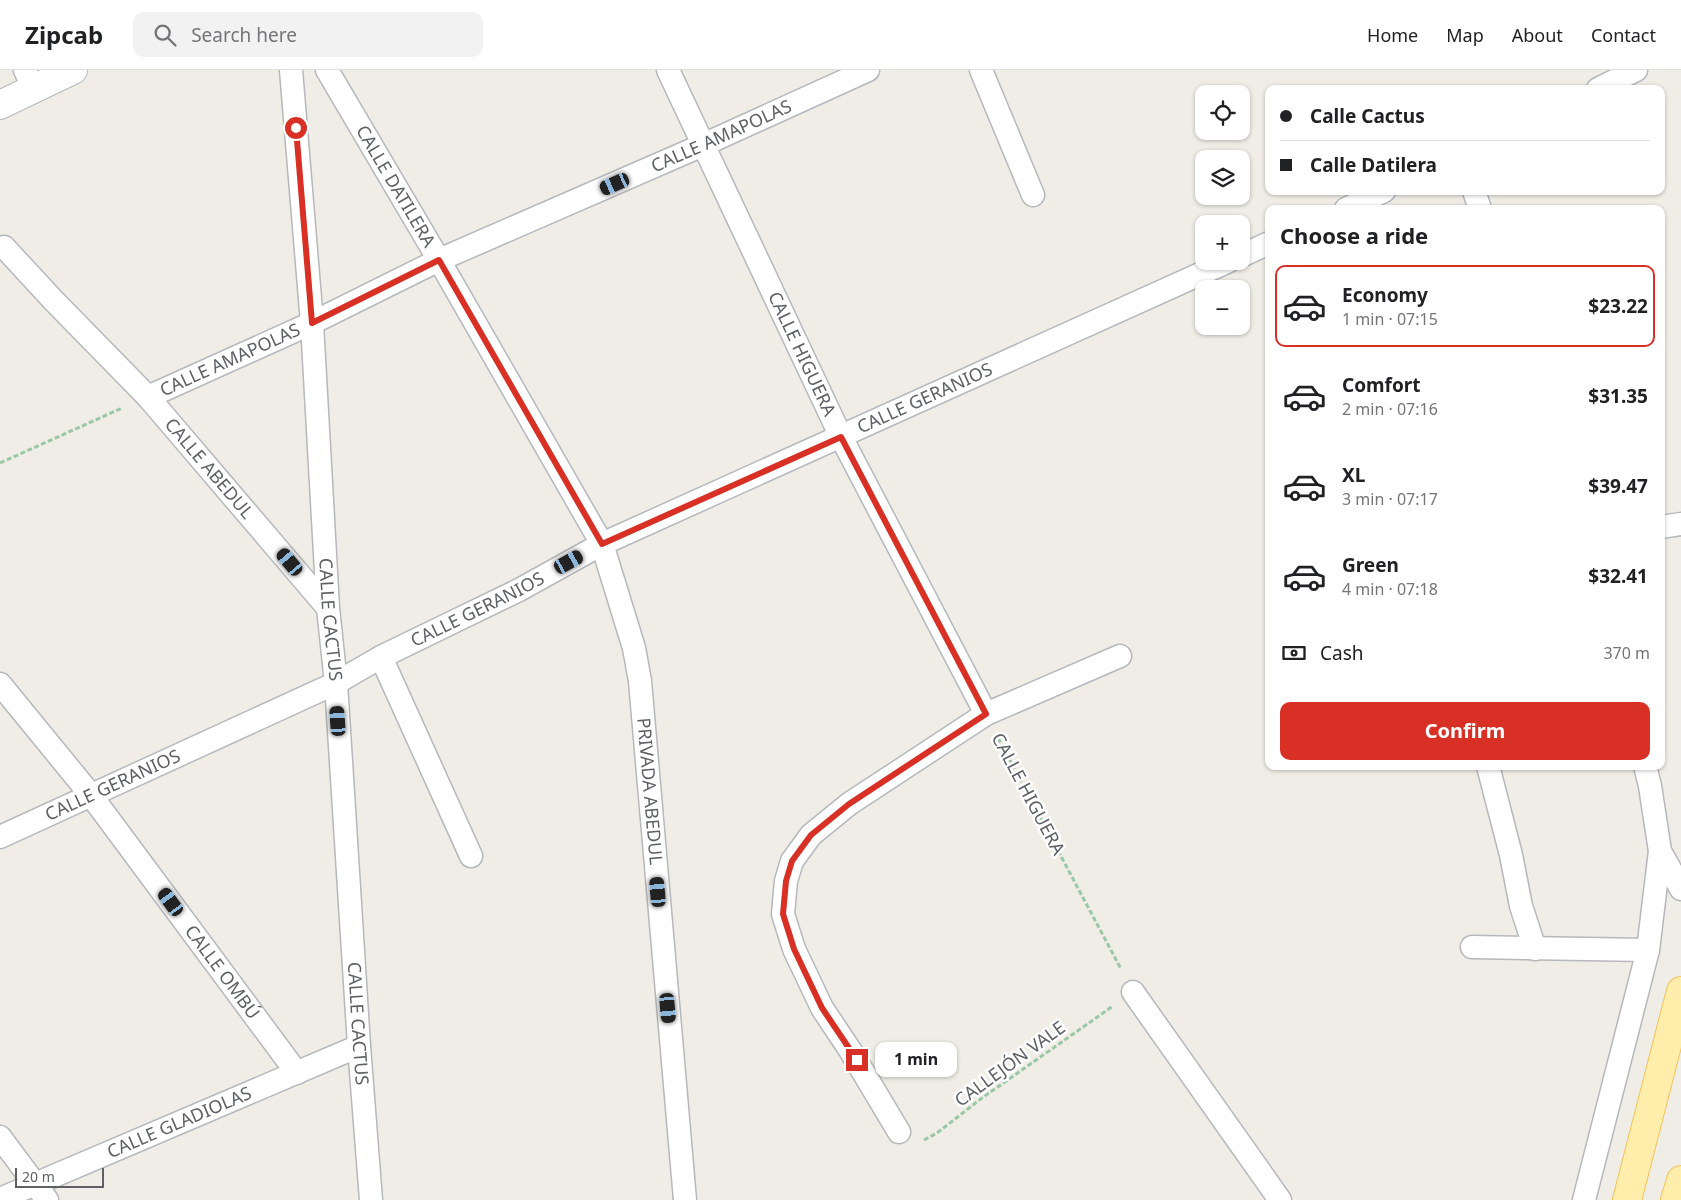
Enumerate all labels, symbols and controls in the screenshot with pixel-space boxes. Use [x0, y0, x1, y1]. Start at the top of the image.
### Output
search box [133, 12, 483, 57]
text: Zipcab [25, 18, 103, 51]
icon: search [151, 21, 179, 49]
text: Search here [191, 22, 297, 48]
text: Home [1367, 23, 1418, 47]
text: Map [1446, 23, 1484, 47]
text: About [1512, 23, 1563, 47]
text: Contact [1591, 23, 1656, 47]
map controls [1195, 85, 1250, 335]
button: locate [1195, 85, 1250, 140]
street label: CALLE AMAPOLAS [647, 93, 795, 177]
text: Calle Cactus [1310, 103, 1425, 129]
route start [285, 117, 307, 139]
street label: CALLE DATILERA [351, 120, 442, 252]
button: layers [1195, 150, 1250, 205]
text: Calle Datilera [1310, 152, 1437, 178]
car [598, 171, 631, 197]
button: + [1195, 215, 1250, 270]
text: Choose a ride [1280, 220, 1428, 250]
button: − [1195, 280, 1250, 335]
text: Economy [1342, 282, 1428, 308]
icon: car [1282, 284, 1327, 329]
street label: CALLE HIGUERA [763, 287, 843, 420]
text: $23.22 [1588, 293, 1648, 319]
text: 1 min · 07:15 [1342, 308, 1438, 330]
street label: CALLE AMAPOLAS [156, 317, 304, 401]
street label: CALLE GERANIOS [853, 356, 996, 438]
text: Comfort [1342, 372, 1421, 398]
icon: car [1282, 374, 1327, 419]
text: $31.35 [1588, 383, 1648, 409]
text: 2 min · 07:16 [1342, 398, 1438, 420]
street label: CALLE ABEDUL [160, 412, 260, 523]
text: XL [1342, 462, 1365, 488]
icon: car [1282, 464, 1327, 509]
text: $39.47 [1588, 473, 1648, 499]
text: 3 min · 07:17 [1342, 488, 1438, 510]
car [274, 546, 305, 578]
car [552, 548, 585, 576]
text: Green [1342, 552, 1399, 578]
icon: car [1282, 554, 1327, 599]
street label: CALLE CACTUS [314, 557, 349, 682]
text: $32.41 [1588, 563, 1648, 589]
street label: CALLE GERANIOS [406, 565, 548, 652]
text: 4 min · 07:18 [1342, 578, 1438, 600]
icon: cash [1280, 639, 1308, 667]
text: Cash [1320, 640, 1364, 666]
text: 370 m [1603, 642, 1650, 664]
button: Confirm [1280, 702, 1650, 760]
car [329, 706, 346, 736]
street label: PRIVADA ABEDUL [632, 716, 669, 866]
street label: CALLE HIGUERA [987, 728, 1071, 859]
street label: CALLE GERANIOS [41, 743, 184, 826]
car [649, 876, 666, 908]
car [156, 885, 185, 919]
street label: CALLE OMBÚ [180, 920, 266, 1024]
street label: CALLE CACTUS [343, 961, 375, 1086]
car [659, 992, 676, 1024]
street label: CALLEJÓN VALE [949, 1015, 1070, 1111]
callout: 1 min [874, 1042, 957, 1078]
text: 1 min [894, 1048, 938, 1070]
route end [846, 1049, 868, 1071]
street label: CALLE GLADIOLAS [103, 1080, 255, 1163]
scale bar [15, 1165, 104, 1188]
text: 20 m [22, 1167, 55, 1186]

